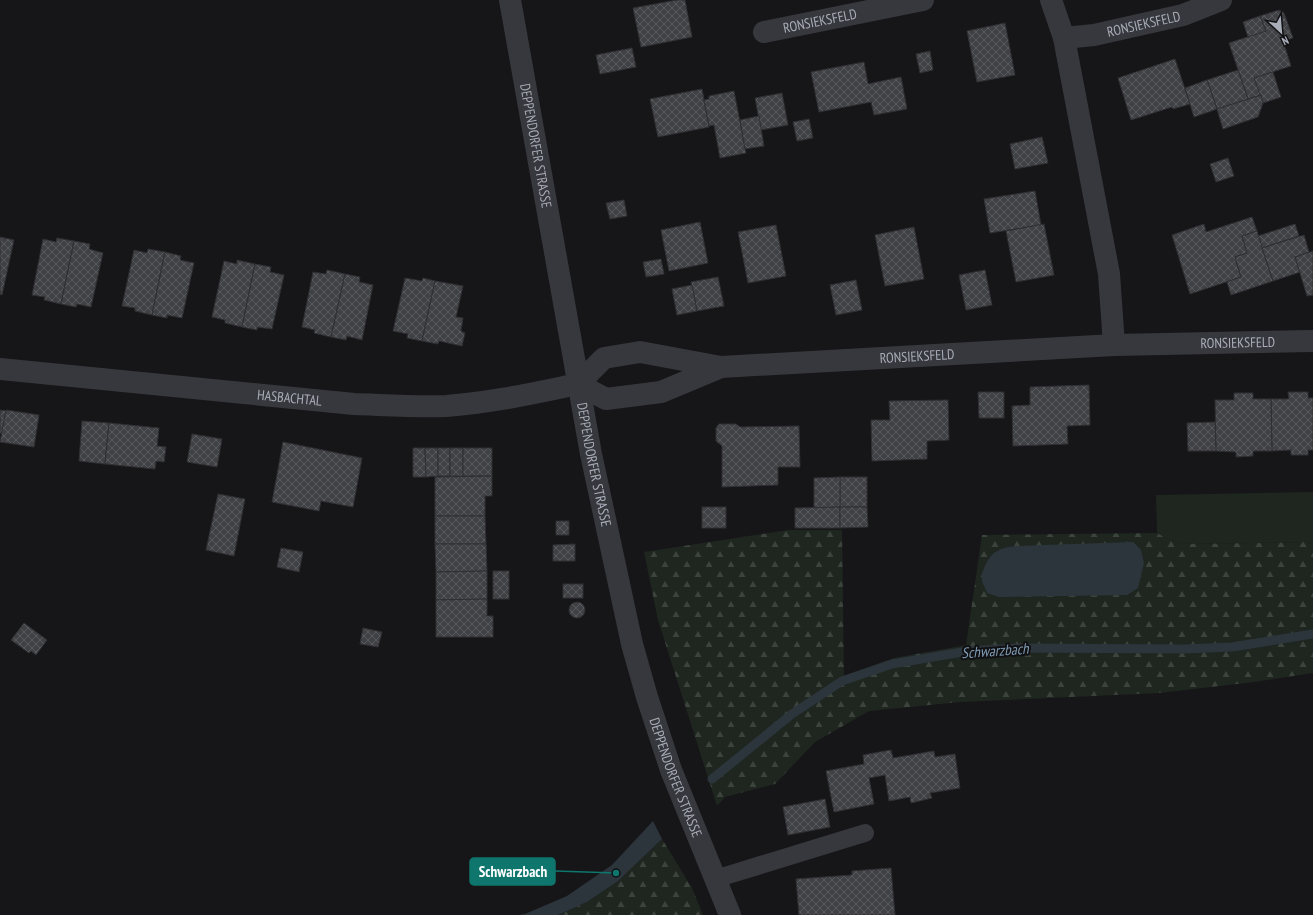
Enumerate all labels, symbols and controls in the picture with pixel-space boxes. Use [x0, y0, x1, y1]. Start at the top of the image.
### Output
street label: RONSIEKSFELD [781, 5, 858, 37]
street label: RONSIEKSFELD [1105, 7, 1182, 41]
north arrow [1261, 12, 1301, 52]
text: N [1280, 33, 1291, 49]
street label: DEPPENDORFER STRASSE [516, 82, 556, 209]
street label: RONSIEKSFELD [1200, 333, 1275, 352]
street label: RONSIEKSFELD [879, 345, 955, 367]
street label: HASBACHTAL [256, 385, 323, 410]
street label: DEPPENDORFER STRASSE [573, 401, 615, 528]
water label: Schwarzbach [961, 639, 1031, 662]
street label: DEPPENDORFER STRASSE [645, 715, 706, 840]
callout: Schwarzbach [470, 858, 555, 885]
text: Schwarzbach [479, 862, 548, 881]

